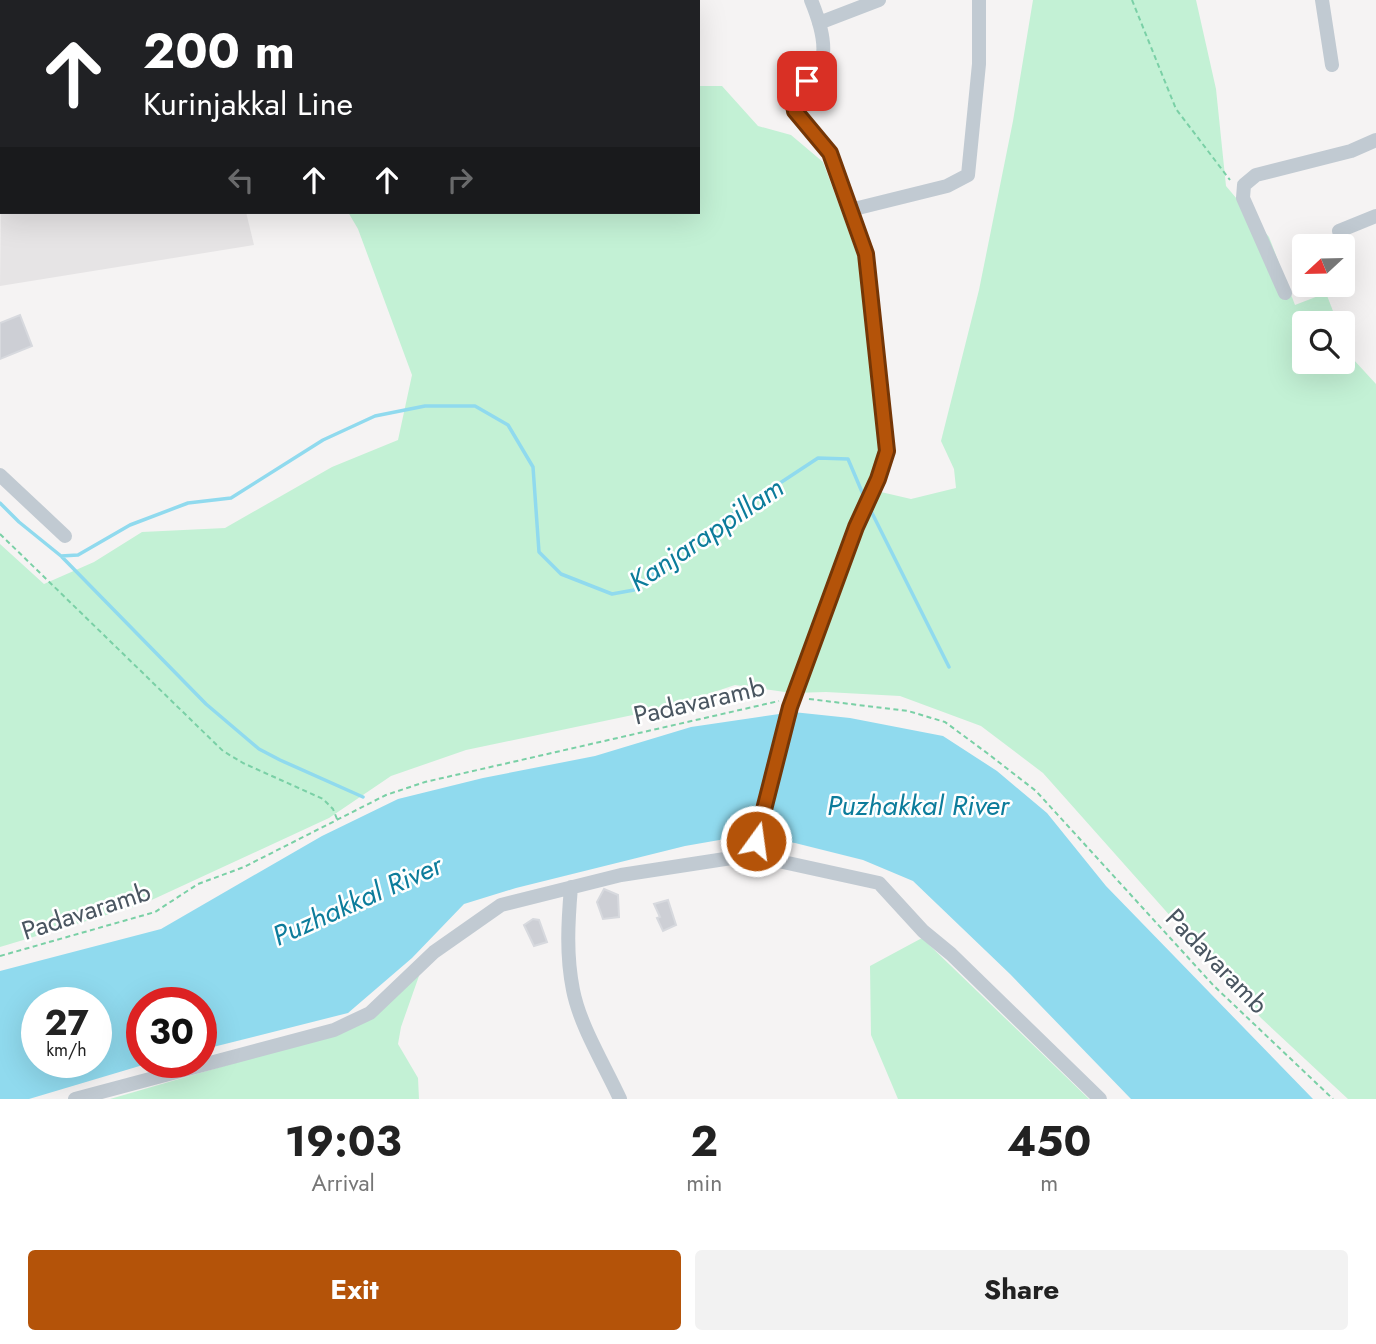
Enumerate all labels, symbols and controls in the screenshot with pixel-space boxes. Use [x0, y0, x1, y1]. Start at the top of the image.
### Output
text: 200 m [143, 16, 295, 86]
icon: ahead [28, 28, 119, 119]
pin [777, 51, 837, 111]
icon: arrive [788, 62, 826, 100]
text: Kurinjakkal Line [143, 81, 353, 127]
icon: left [222, 161, 260, 199]
icon: ahead [295, 161, 333, 199]
icon: ahead [368, 161, 406, 199]
icon: right [441, 161, 479, 199]
north arrow [1292, 234, 1354, 298]
map controls [1292, 234, 1355, 374]
button: search [1292, 311, 1355, 374]
water label: Kanjarappillam [620, 467, 792, 602]
street label: Padavaramb [630, 667, 768, 735]
water label: Puzhakkal River [827, 785, 1011, 826]
position arrow [719, 804, 793, 878]
water label: Puzhakkal River [266, 844, 450, 956]
street label: Padavaramb [17, 872, 155, 950]
street label: Padavaramb [1157, 900, 1277, 1022]
speed limit sign: 30 [126, 987, 217, 1078]
text: 27 [44, 998, 89, 1048]
text: km/h [46, 1037, 87, 1063]
text: 19:03 [285, 1111, 402, 1172]
text: 2 [691, 1111, 718, 1172]
text: 450 [1007, 1111, 1091, 1172]
text: Arrival [311, 1166, 375, 1200]
text: min [686, 1166, 722, 1200]
text: m [1040, 1166, 1058, 1200]
button: Exit [28, 1250, 681, 1330]
button: Share [695, 1250, 1348, 1330]

